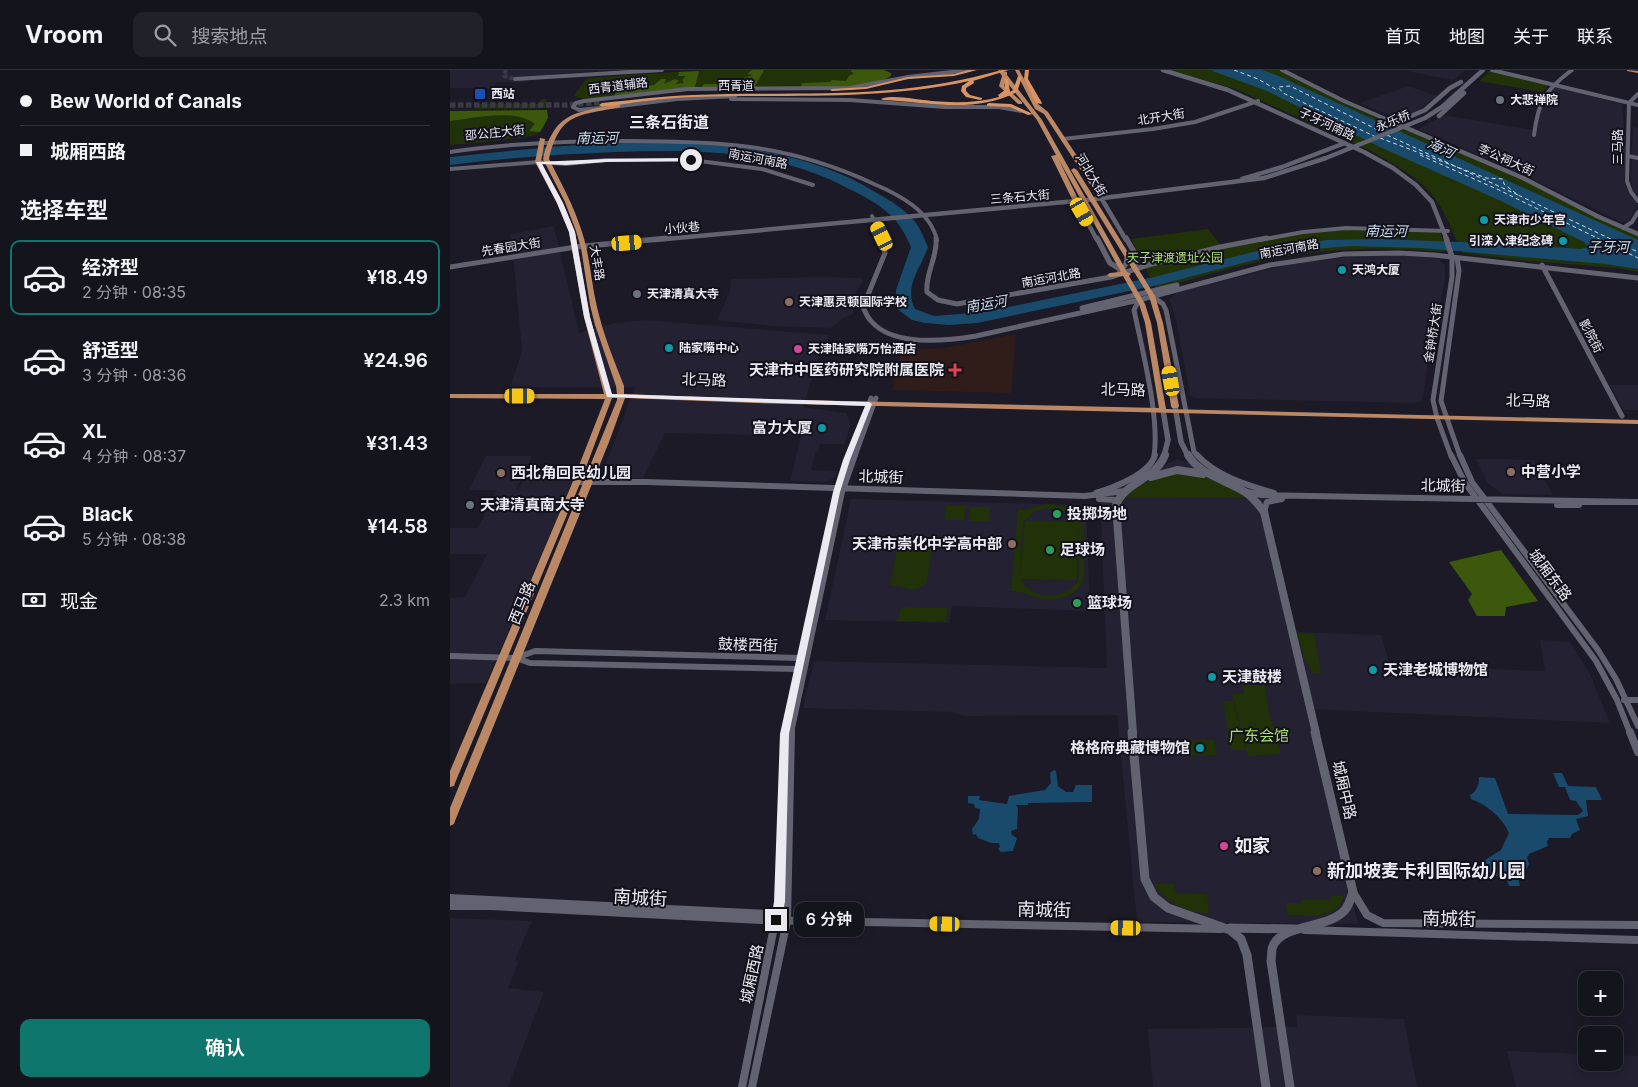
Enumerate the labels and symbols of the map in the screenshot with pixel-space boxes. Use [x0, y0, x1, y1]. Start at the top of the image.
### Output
street label: 西青道辅路 [587, 74, 649, 97]
street label: 西青道 [718, 78, 754, 93]
place label: 西站 [491, 86, 515, 101]
marker: 西站 [473, 87, 487, 101]
place label: 大悲禅院 [1510, 92, 1558, 107]
marker: 大悲禅院 [1494, 94, 1506, 106]
street label: 子牙河南路 [1297, 104, 1358, 143]
street label: 北开大街 [1136, 105, 1186, 128]
street label: 永乐桥 [1373, 107, 1412, 134]
district label: 三条石街道 [629, 112, 709, 132]
street label: 邵公庄大街 [464, 122, 526, 143]
water label: 南运河 [576, 129, 621, 146]
street label: 三马路 [1610, 129, 1625, 165]
water label: 海河 [1425, 134, 1460, 162]
street label: 李公祠大街 [1476, 140, 1537, 179]
street label: 南运河南路 [727, 145, 789, 172]
route start [680, 149, 702, 171]
street label: 河北大街 [1073, 150, 1110, 199]
street label: 三条石大街 [989, 186, 1051, 207]
car [1068, 195, 1095, 229]
place label: 天津市少年宫 [1494, 212, 1566, 227]
marker: 天津市少年宫 [1478, 214, 1490, 226]
street label: 小伙巷 [663, 218, 701, 237]
car [868, 219, 895, 253]
water label: 南运河 [1365, 222, 1410, 239]
place label: 引滦入津纪念碑 [1469, 233, 1553, 248]
street label: 先春园大街 [480, 234, 542, 259]
car [611, 234, 642, 252]
marker: 引滦入津纪念碑 [1557, 235, 1569, 247]
street label: 南运河南路 [1258, 236, 1320, 261]
water label: 子牙河 [1587, 238, 1632, 255]
street label: 大丰路 [587, 244, 608, 282]
park label: 天子津渡遗址公园 [1127, 250, 1223, 265]
place label: 天鸿大厦 [1352, 262, 1400, 277]
marker: 天鸿大厦 [1336, 264, 1348, 276]
street label: 南运河北路 [1020, 265, 1082, 290]
place label: 天津清真大寺 [647, 286, 719, 301]
marker: 天津清真大寺 [631, 288, 643, 300]
water label: 南运河 [964, 291, 1011, 316]
place label: 天津惠灵顿国际学校 [799, 294, 907, 309]
marker: 天津惠灵顿国际学校 [783, 296, 795, 308]
street label: 金钟桥大街 [1420, 302, 1445, 364]
street label: 影院街 [1576, 316, 1607, 355]
place label: 陆家嘴中心 [679, 340, 739, 355]
place label: 天津陆家嘴万怡酒店 [808, 341, 916, 356]
marker: 陆家嘴中心 [663, 342, 675, 354]
marker: 天津陆家嘴万怡酒店 [792, 343, 804, 355]
place label: 天津市中医药研究院附属医院 [749, 360, 944, 379]
marker: 天津市中医药研究院附属医院 [948, 363, 962, 377]
car [1161, 365, 1180, 397]
street label: 北马路 [681, 369, 727, 390]
street label: 北马路 [1100, 380, 1146, 399]
car [505, 389, 535, 404]
street label: 北马路 [1505, 391, 1551, 410]
place label: 富力大厦 [752, 418, 812, 437]
marker: 富力大厦 [816, 422, 828, 434]
place label: 中营小学 [1521, 462, 1581, 481]
place label: 西北角回民幼儿园 [511, 463, 631, 482]
street label: 北城街 [858, 466, 904, 487]
marker: 中营小学 [1505, 466, 1517, 478]
marker: 西北角回民幼儿园 [495, 467, 507, 479]
street label: 北城街 [1420, 476, 1466, 495]
place label: 天津清真南大寺 [480, 495, 585, 514]
marker: 天津清真南大寺 [464, 499, 476, 511]
place label: 投掷场地 [1067, 504, 1127, 523]
marker: 投掷场地 [1051, 508, 1063, 520]
place label: 天津市崇化中学高中部 [852, 534, 1002, 553]
marker: 天津市崇化中学高中部 [1006, 538, 1018, 550]
place label: 足球场 [1060, 540, 1105, 559]
marker: 足球场 [1044, 544, 1056, 556]
street label: 城厢东路 [1525, 545, 1576, 604]
street label: 西马路 [504, 578, 539, 627]
place label: 篮球场 [1087, 593, 1132, 612]
marker: 篮球场 [1071, 597, 1083, 609]
street label: 鼓楼西街 [718, 634, 778, 655]
place label: 天津老城博物馆 [1383, 660, 1488, 679]
marker: 天津老城博物馆 [1367, 664, 1379, 676]
place label: 天津鼓楼 [1222, 667, 1282, 686]
marker: 天津鼓楼 [1206, 671, 1218, 683]
park label: 广东会馆 [1229, 726, 1289, 745]
place label: 格格府典藏博物馆 [1070, 738, 1190, 757]
marker: 格格府典藏博物馆 [1194, 742, 1206, 754]
street label: 城厢中路 [1328, 759, 1360, 821]
place label: 如家 [1234, 835, 1270, 856]
marker: 如家 [1218, 840, 1230, 852]
place label: 新加坡麦卡利国际幼儿园 [1327, 860, 1525, 881]
marker: 新加坡麦卡利国际幼儿园 [1311, 865, 1323, 877]
street label: 南城街 [613, 886, 668, 909]
street label: 南城街 [1017, 899, 1071, 920]
callout: 6 分钟 [794, 902, 864, 938]
street label: 南城街 [1422, 908, 1476, 929]
route end [765, 909, 787, 931]
car [929, 916, 960, 932]
car [1110, 920, 1141, 936]
street label: 城厢西路 [736, 943, 767, 1005]

